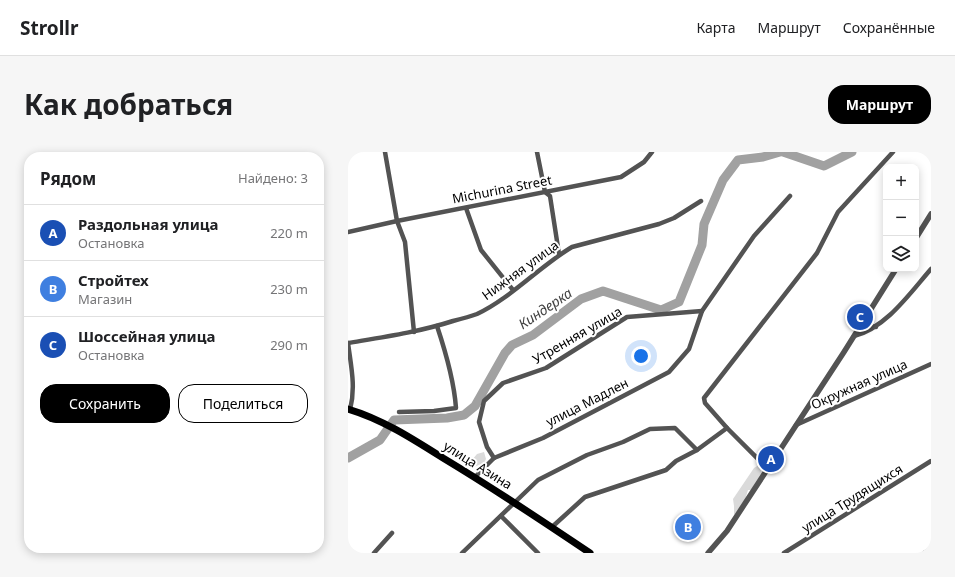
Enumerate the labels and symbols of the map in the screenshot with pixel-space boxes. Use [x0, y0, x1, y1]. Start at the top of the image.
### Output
street label: Michurina Street [451, 170, 554, 207]
street label: Нижняя улица [478, 236, 562, 304]
water label: Киндерка [514, 283, 576, 333]
street label: Утренняя улица [529, 302, 625, 368]
pin: C [847, 302, 873, 332]
your location [631, 346, 651, 366]
street label: Окружная улица [808, 355, 910, 413]
street label: улица Мадлен [543, 373, 631, 431]
street label: улица Азина [440, 437, 516, 493]
pin: A [758, 444, 784, 474]
street label: улица Трудящихся [798, 460, 906, 536]
pin: B [675, 512, 701, 542]

